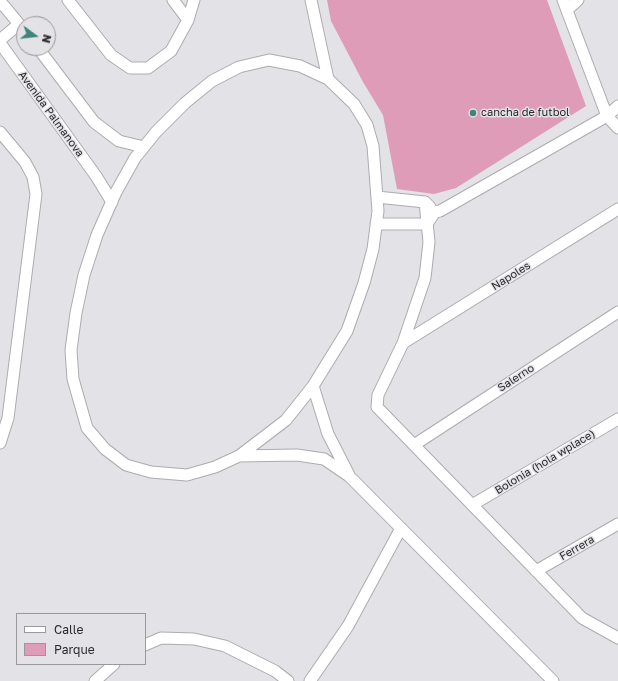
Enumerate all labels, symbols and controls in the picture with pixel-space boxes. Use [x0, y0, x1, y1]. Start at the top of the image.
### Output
north arrow [16, 16, 56, 56]
text: N [40, 33, 54, 45]
street label: Avenida Palmanova [16, 69, 86, 159]
place label: cancha de futbol [481, 106, 570, 120]
marker: cancha de futbol [468, 108, 478, 118]
street label: Napoles [489, 259, 533, 293]
street label: Salerno [495, 361, 537, 395]
street label: Bolonia (hola wplace) [492, 427, 598, 497]
street label: Ferrera [557, 533, 597, 563]
legend [16, 613, 146, 665]
text: Calle [54, 622, 83, 637]
text: Parque [54, 642, 95, 657]

